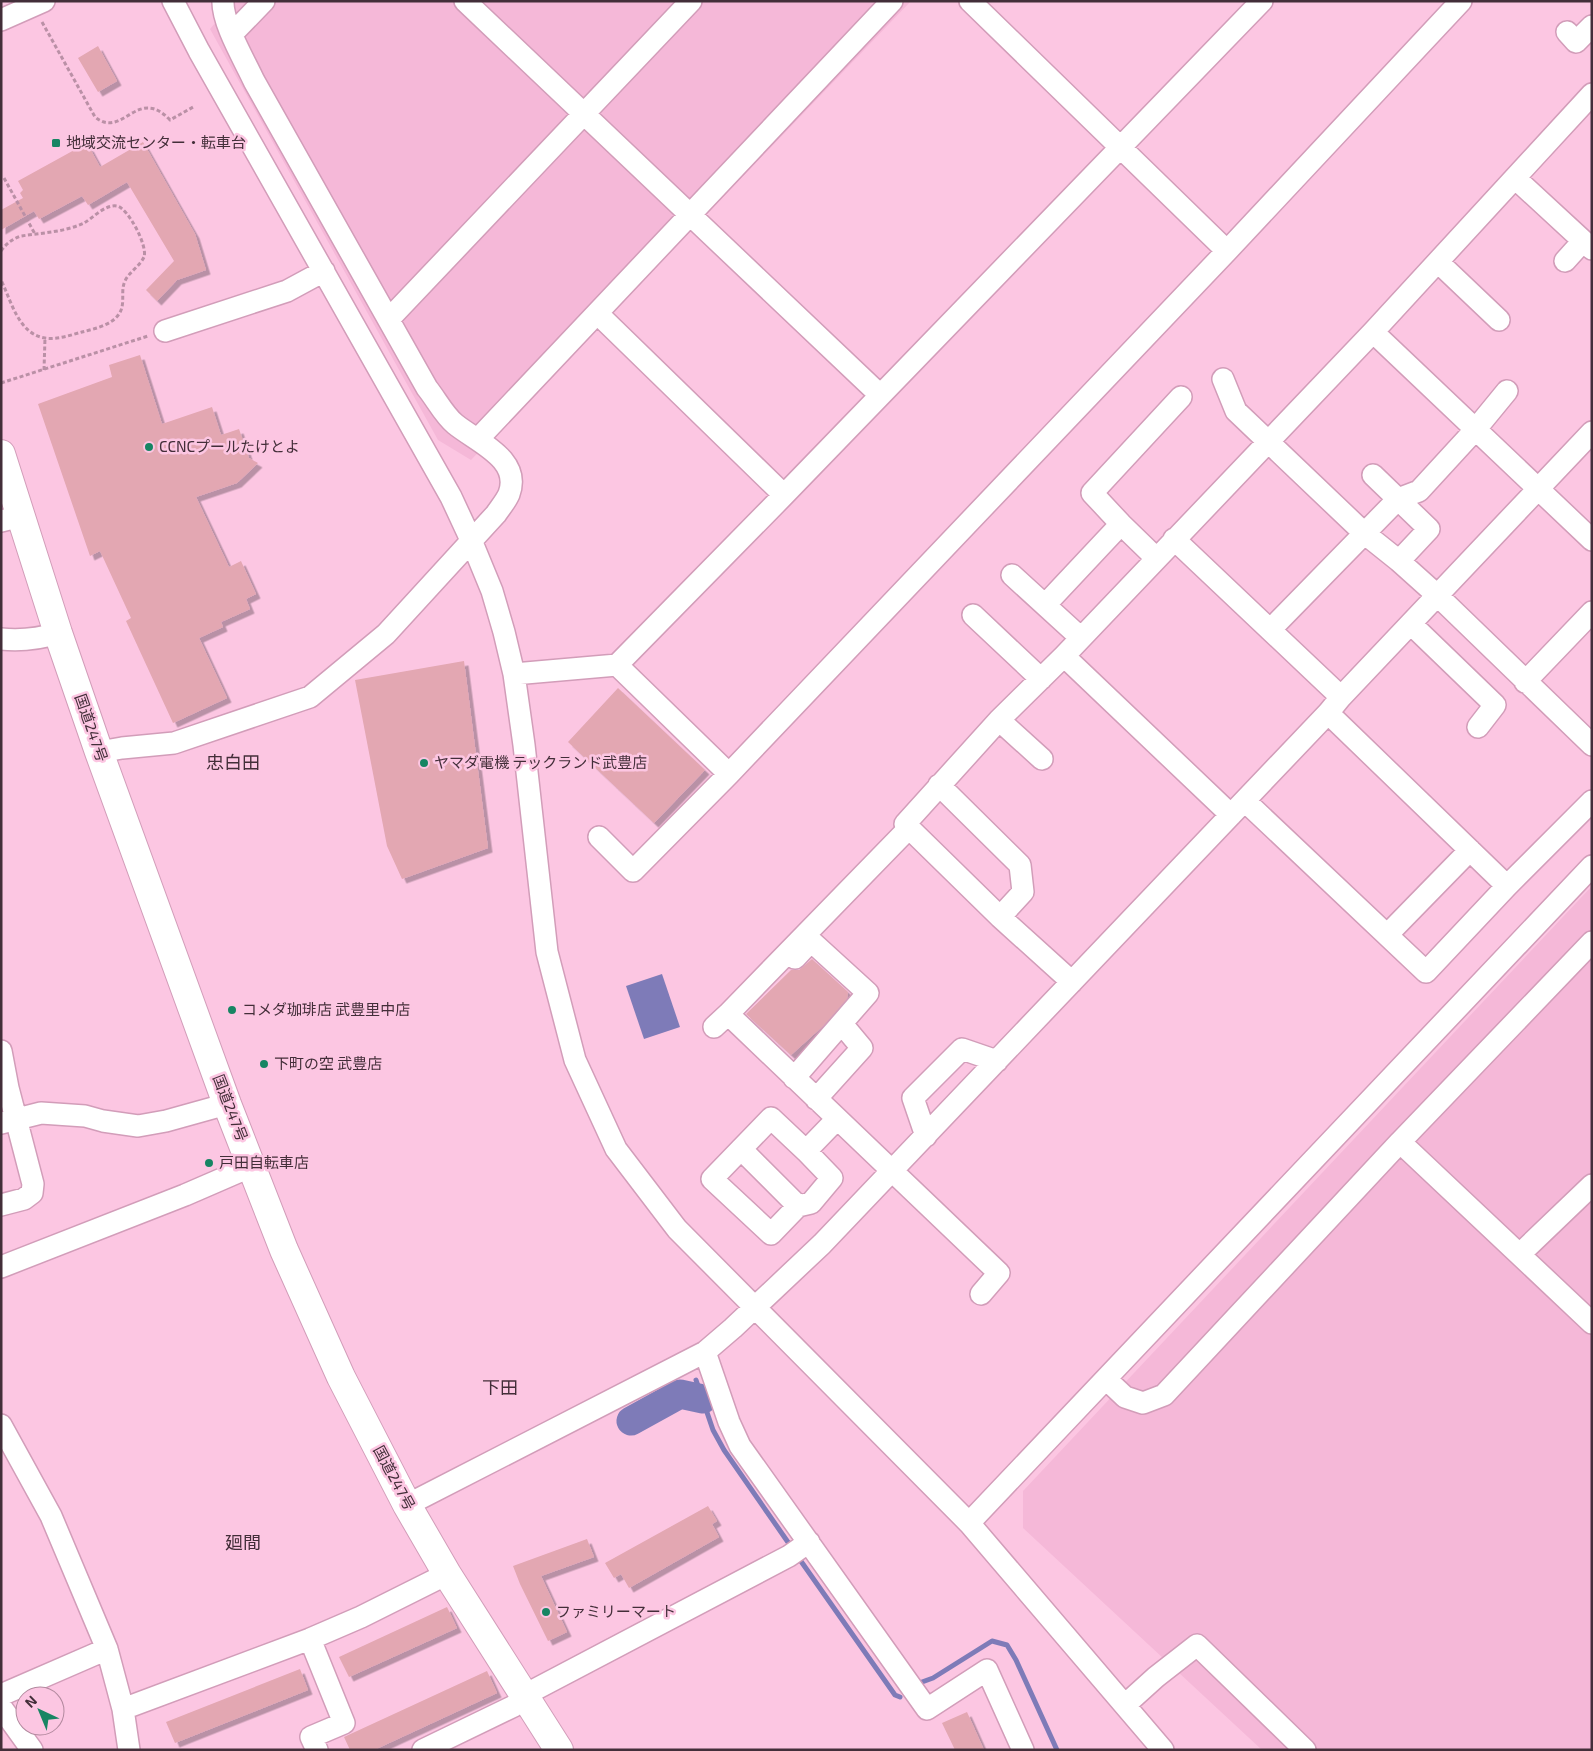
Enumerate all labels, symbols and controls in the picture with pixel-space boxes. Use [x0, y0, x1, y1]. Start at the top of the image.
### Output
place label: 地域交流センター・転車台 [66, 133, 246, 151]
marker: 地域交流センター・転車台 [50, 137, 62, 149]
place label: CCNCプールたけとよ [159, 437, 300, 455]
marker: CCNCプールたけとよ [143, 441, 155, 453]
street label: 国道247号 [72, 691, 112, 764]
district label: 忠白田 [206, 751, 260, 773]
place label: ヤマダ電機 テックランド武豊店 [434, 753, 647, 771]
marker: ヤマダ電機 テックランド武豊店 [418, 757, 430, 769]
place label: コメダ珈琲店 武豊里中店 [242, 1000, 410, 1018]
marker: コメダ珈琲店 武豊里中店 [226, 1004, 238, 1016]
place label: 下町の空 武豊店 [274, 1054, 382, 1072]
marker: 下町の空 武豊店 [258, 1058, 270, 1070]
street label: 国道247号 [210, 1072, 252, 1144]
place label: 戸田自転車店 [219, 1153, 309, 1171]
marker: 戸田自転車店 [203, 1157, 215, 1169]
district label: 下田 [482, 1376, 518, 1398]
street label: 国道247号 [370, 1442, 419, 1513]
district label: 廻間 [225, 1531, 261, 1553]
place label: ファミリーマート [556, 1602, 676, 1620]
marker: ファミリーマート [540, 1606, 552, 1618]
north arrow [15, 1686, 65, 1736]
text: N [21, 1692, 40, 1711]

